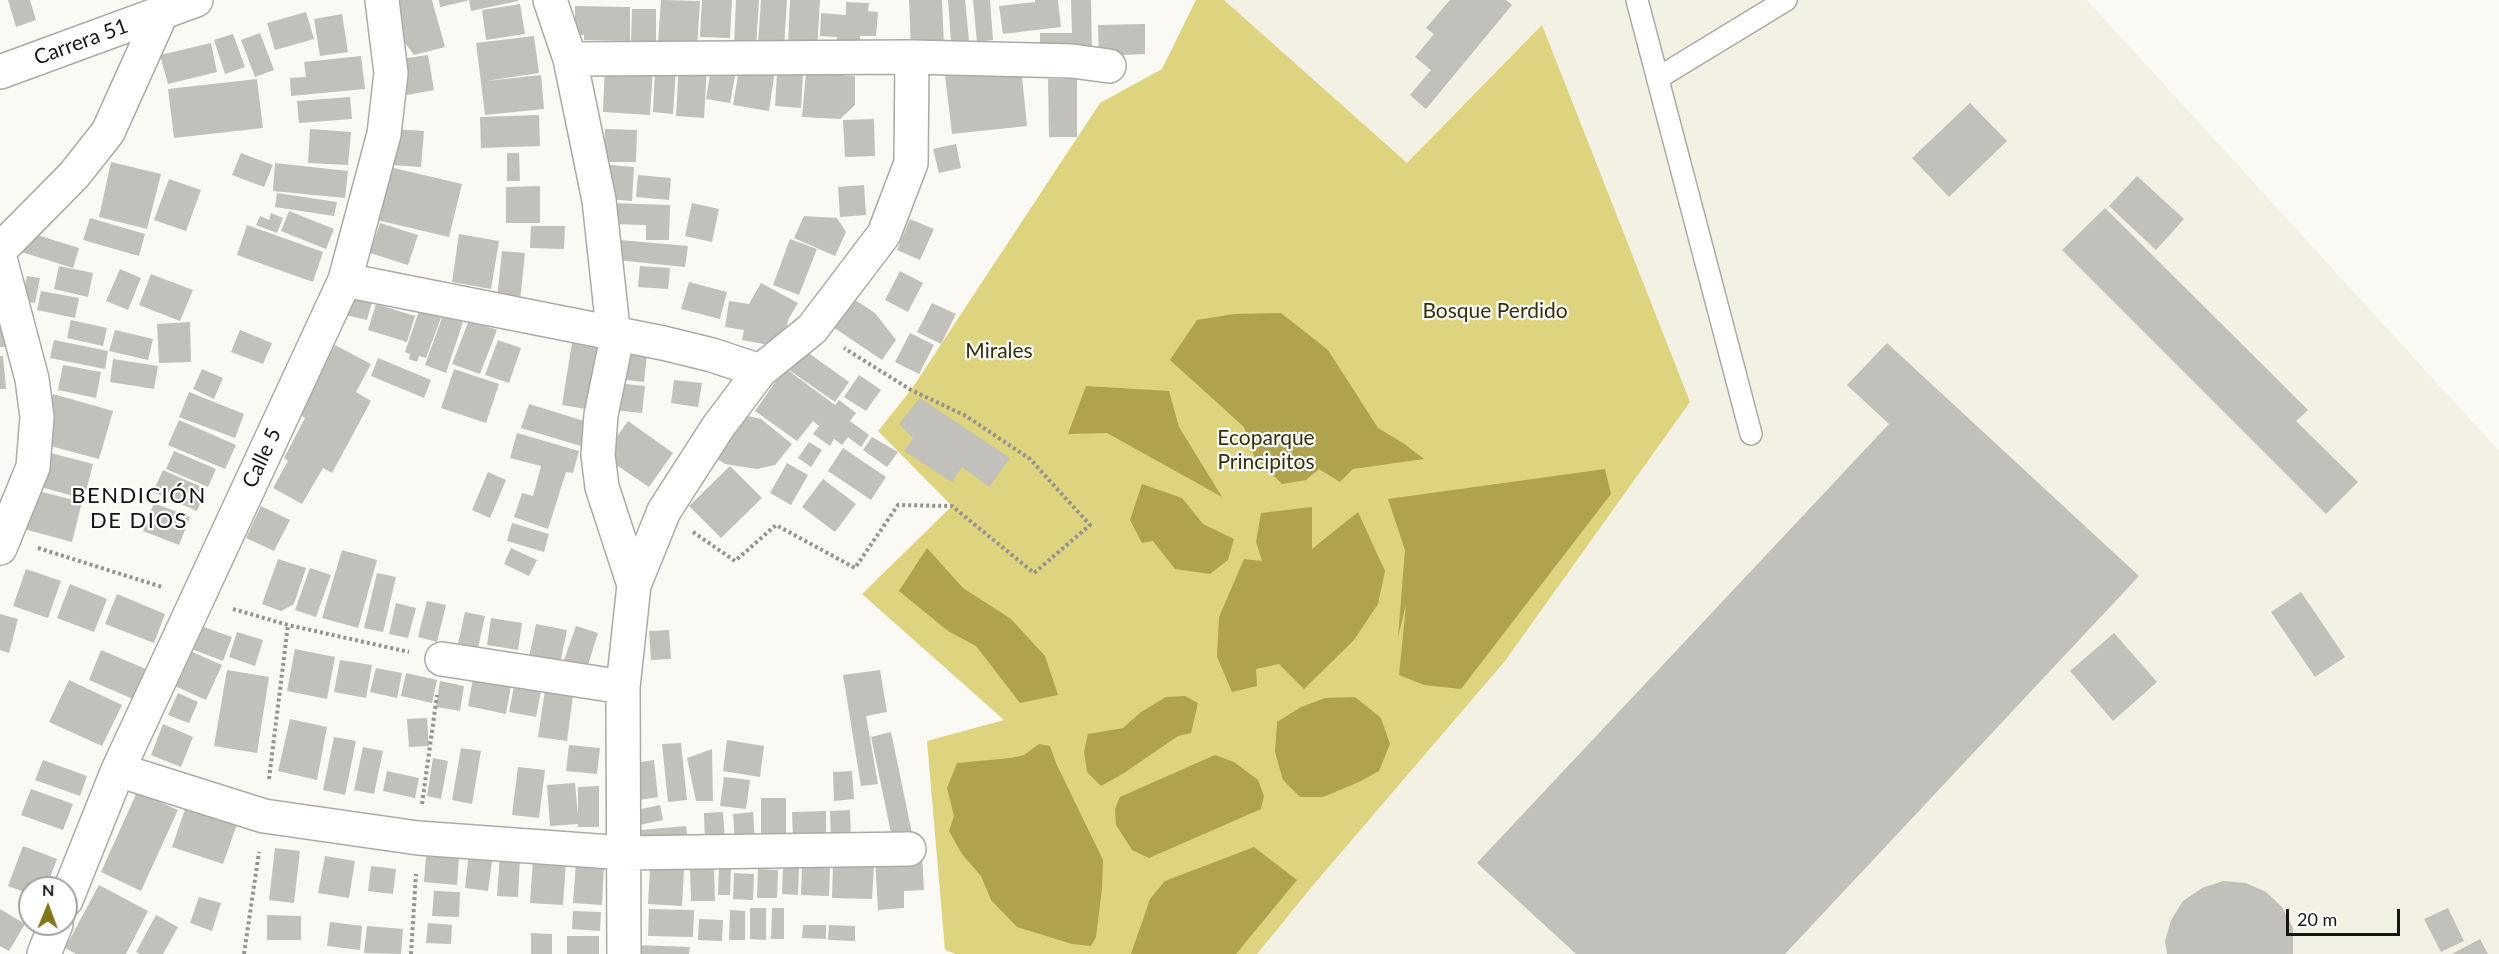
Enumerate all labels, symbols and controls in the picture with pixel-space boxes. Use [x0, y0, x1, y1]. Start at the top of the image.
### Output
street label: Carrera 51 [31, 13, 131, 71]
park label: Bosque Perdido [1422, 298, 1568, 324]
park label: Mirales [965, 338, 1033, 364]
street label: Calle 5 [237, 424, 287, 492]
park label: Ecoparque Principitos [1217, 425, 1315, 475]
district label: BENDICIÓN DE DIOS [71, 483, 207, 534]
north arrow [18, 876, 78, 936]
text: N [42, 880, 55, 899]
scale bar [2289, 897, 2403, 935]
text: 20 m [2297, 908, 2337, 930]

